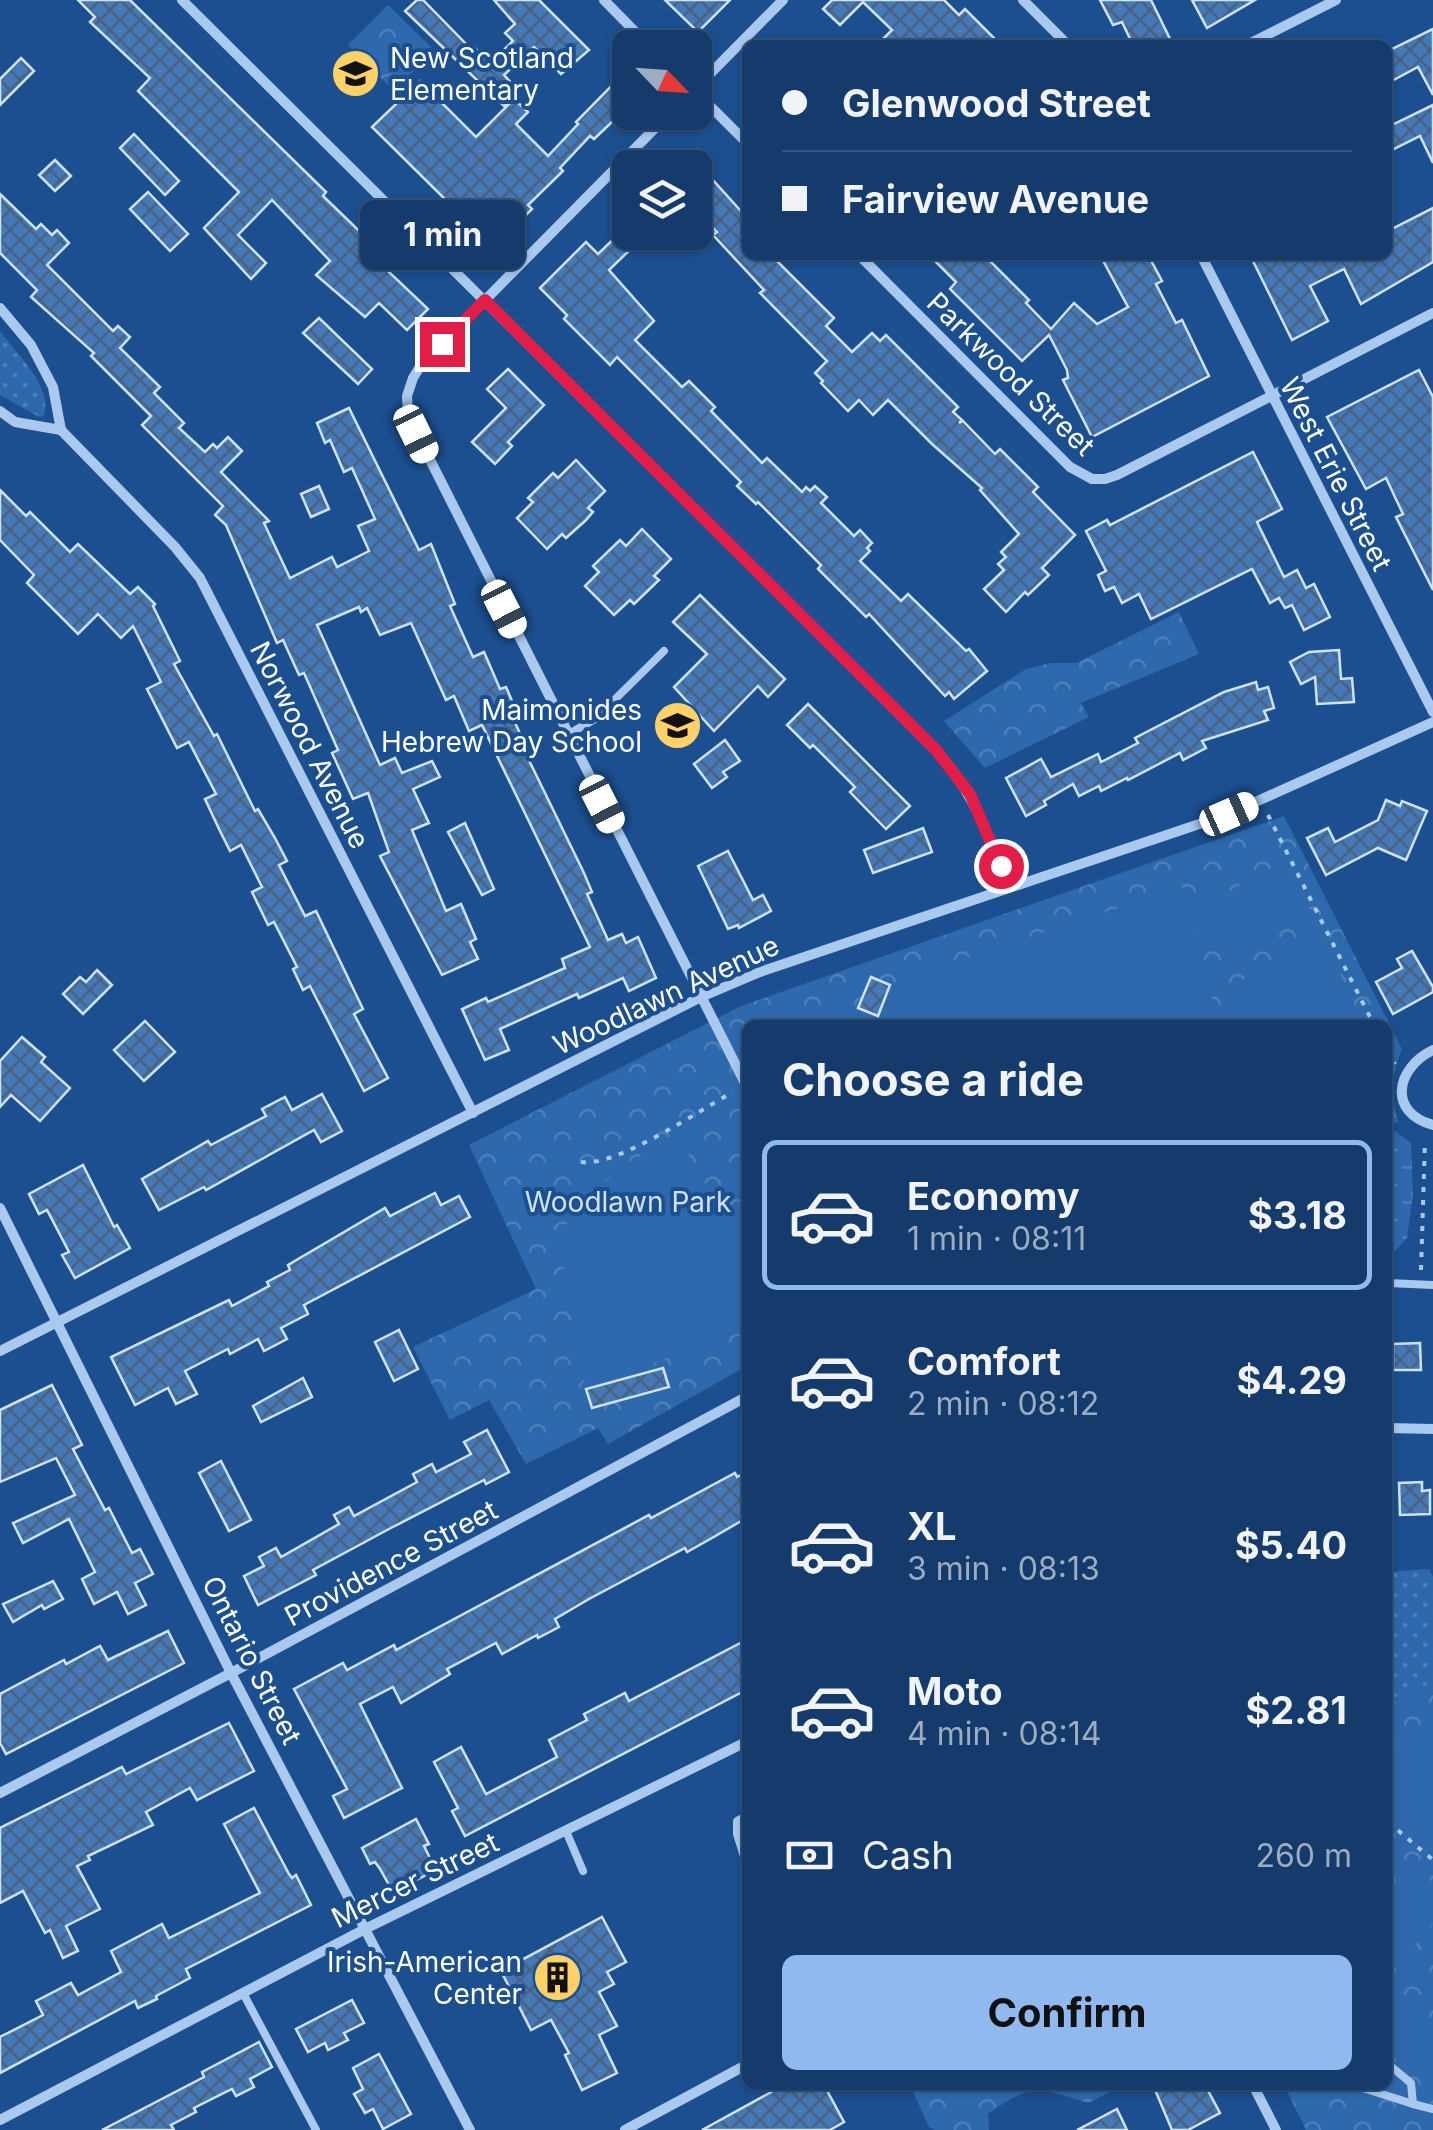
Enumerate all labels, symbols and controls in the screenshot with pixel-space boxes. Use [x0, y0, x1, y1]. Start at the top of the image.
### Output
north arrow [612, 30, 712, 130]
map controls [612, 30, 712, 250]
place label: New Scotland Elementary [390, 41, 574, 107]
school or university icon: New Scotland Elementary [329, 48, 381, 100]
text: Glenwood Street [842, 80, 1151, 126]
button: layers [612, 150, 712, 250]
text: Fairview Avenue [842, 176, 1149, 222]
callout: 1 min [360, 199, 524, 269]
text: 1 min [403, 215, 482, 254]
street label: Parkwood Street [920, 285, 1102, 463]
route end [420, 322, 465, 367]
street label: West Erie Street [1273, 372, 1399, 576]
car [389, 400, 443, 468]
car [477, 575, 531, 643]
street label: Norwood Avenue [243, 636, 377, 854]
place label: Maimonides Hebrew Day School [381, 693, 642, 759]
school or university icon: Maimonides Hebrew Day School [651, 700, 703, 752]
car [575, 770, 629, 838]
car [1195, 788, 1263, 840]
route start [979, 844, 1024, 889]
street label: Woodlawn Avenue [548, 928, 784, 1062]
text: Choose a ride [782, 1052, 1084, 1107]
icon: car [787, 1170, 877, 1260]
text: Economy [907, 1173, 1080, 1219]
park label: Woodlawn Park [525, 1185, 731, 1219]
text: $3.18 [1248, 1192, 1347, 1238]
text: 1 min · 08:11 [907, 1219, 1086, 1258]
icon: car [787, 1335, 877, 1425]
text: Comfort [907, 1338, 1061, 1384]
text: $4.29 [1236, 1357, 1347, 1403]
text: 2 min · 08:12 [907, 1384, 1099, 1423]
street label: Providence Street [279, 1493, 503, 1633]
icon: car [787, 1500, 877, 1590]
text: XL [907, 1503, 957, 1549]
text: $5.40 [1235, 1522, 1347, 1568]
text: 3 min · 08:13 [907, 1549, 1100, 1588]
street label: Ontario Street [195, 1570, 309, 1750]
icon: car [787, 1665, 877, 1755]
text: Moto [907, 1668, 1003, 1714]
text: $2.81 [1245, 1687, 1347, 1733]
text: 4 min · 08:14 [907, 1714, 1101, 1753]
street label: Mercer Street [326, 1825, 504, 1935]
icon: cash [782, 1828, 837, 1883]
text: Cash [862, 1832, 954, 1878]
text: 260 m [1255, 1836, 1352, 1875]
place label: Irish-American Center [327, 1945, 522, 2011]
building icon: Irish-American Center [531, 1952, 583, 2004]
button: Confirm [782, 1955, 1352, 2070]

